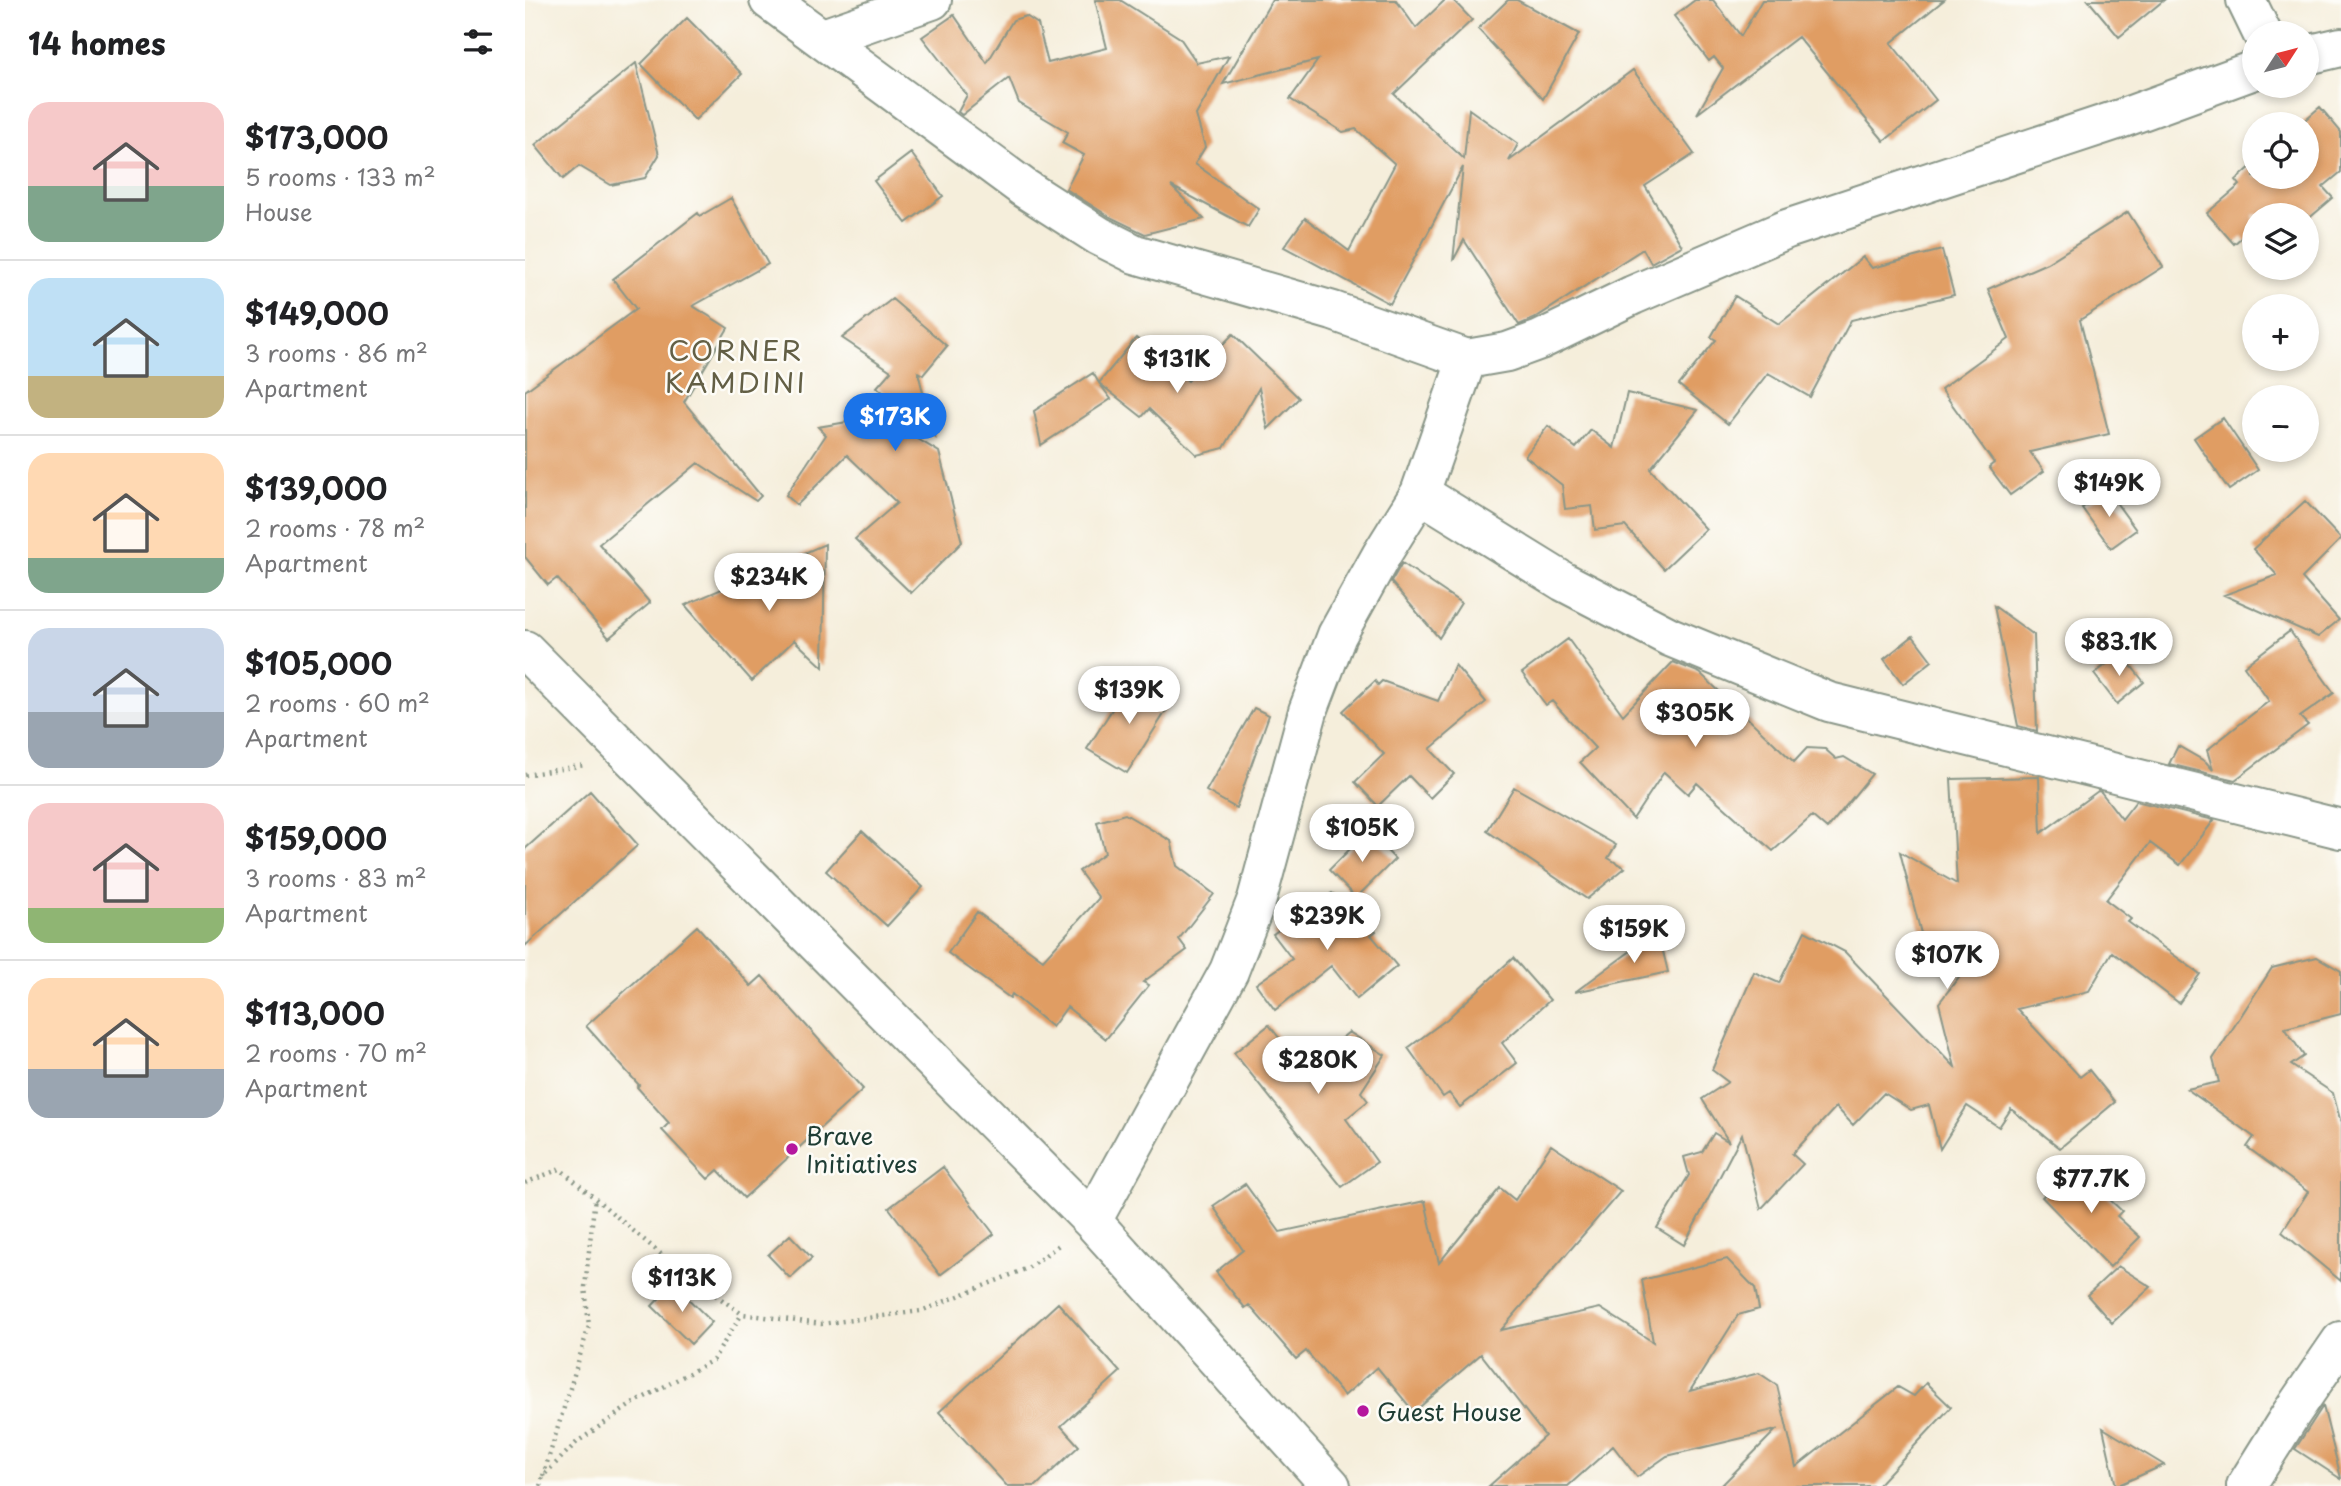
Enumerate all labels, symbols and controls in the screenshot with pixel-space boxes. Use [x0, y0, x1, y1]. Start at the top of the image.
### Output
text: 14 homes [28, 20, 166, 65]
north arrow [2242, 21, 2319, 98]
map controls [2242, 21, 2319, 462]
icon: filters [459, 23, 497, 61]
button: locate [2242, 112, 2319, 189]
text: $173,000 [245, 114, 388, 159]
icon: home [84, 130, 168, 214]
text: 5 rooms · 133 m² [245, 159, 436, 194]
text: House [245, 194, 312, 229]
button: layers [2242, 203, 2319, 280]
text: $149,000 [245, 290, 389, 335]
button: + [2242, 294, 2319, 371]
icon: home [84, 306, 168, 390]
district label: CORNER KAMDINI [665, 328, 807, 403]
text: 3 rooms · 86 m² [245, 335, 428, 370]
pin: $131K [1128, 336, 1226, 395]
text: $131K [1143, 340, 1211, 375]
text: Apartment [245, 370, 368, 405]
button: − [2242, 385, 2319, 462]
pin: $173K [846, 393, 944, 453]
text: $173K [859, 398, 931, 433]
pin: $149K [2060, 460, 2158, 519]
text: $149K [2074, 464, 2144, 499]
text: $139,000 [245, 465, 387, 510]
icon: home [84, 481, 168, 565]
text: 2 rooms · 78 m² [245, 510, 425, 545]
text: Apartment [245, 545, 368, 580]
pin: $234K [720, 554, 818, 613]
text: $234K [730, 558, 808, 593]
pin: $83.1K [2062, 618, 2176, 678]
text: $83.1K [2081, 623, 2157, 658]
text: $105,000 [245, 640, 392, 685]
icon: home [84, 656, 168, 740]
pin: $139K [1080, 666, 1178, 726]
text: $139K [1094, 671, 1164, 706]
text: 2 rooms · 60 m² [245, 685, 430, 720]
pin: $305K [1646, 690, 1744, 749]
text: $305K [1656, 694, 1734, 729]
text: Apartment [245, 720, 368, 755]
pin: $105K [1313, 804, 1411, 864]
text: $105K [1325, 809, 1399, 844]
text: $159,000 [245, 815, 387, 860]
icon: home [84, 831, 168, 915]
text: 3 rooms · 83 m² [245, 860, 427, 895]
pin: $239K [1278, 892, 1376, 952]
text: Apartment [245, 895, 368, 930]
text: $239K [1289, 897, 1365, 932]
pin: $159K [1585, 906, 1683, 965]
text: $159K [1599, 910, 1669, 945]
pin: $107K [1898, 932, 1996, 991]
text: $107K [1911, 936, 1983, 971]
text: $113,000 [245, 990, 385, 1035]
icon: home [84, 1006, 168, 1090]
text: 2 rooms · 70 m² [245, 1035, 427, 1070]
pin: $280K [1269, 1036, 1367, 1096]
text: $280K [1278, 1041, 1358, 1076]
text: Apartment [245, 1070, 368, 1105]
place label: Brave Initiatives [806, 1117, 918, 1181]
marker: Brave Initiatives [784, 1141, 800, 1157]
pin: $77.7K [2034, 1156, 2148, 1215]
text: $77.7K [2052, 1160, 2130, 1195]
pin: $113K [633, 1254, 731, 1314]
text: $113K [648, 1259, 716, 1294]
place label: Guest House [1377, 1393, 1522, 1429]
marker: Guest House [1355, 1403, 1371, 1419]

